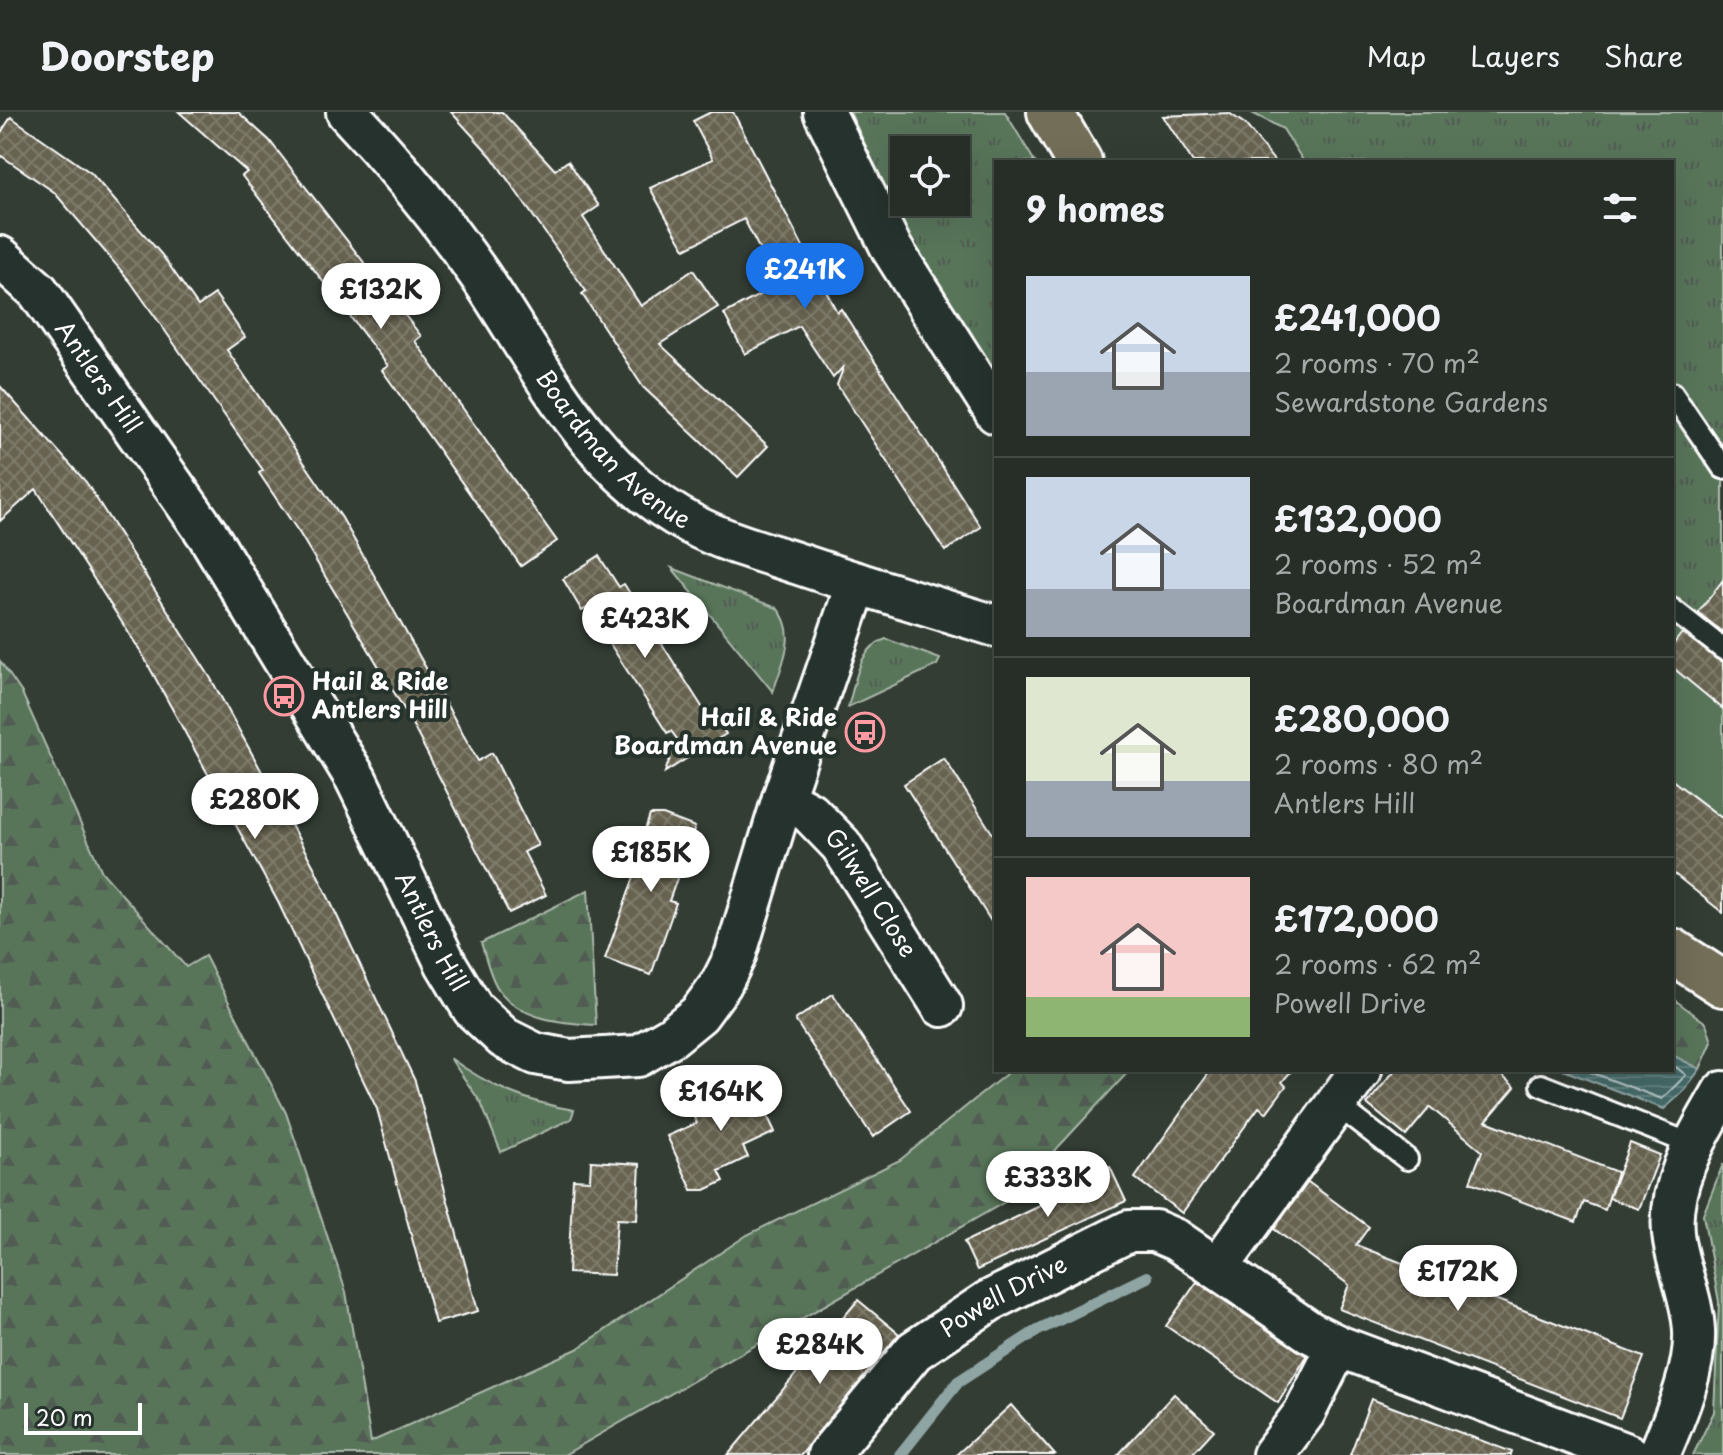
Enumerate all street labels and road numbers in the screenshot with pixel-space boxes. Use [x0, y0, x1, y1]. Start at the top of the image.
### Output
street label: Antlers Hill [48, 312, 152, 440]
street label: Boardman Avenue [529, 362, 698, 536]
street label: Gilwell Close [818, 819, 927, 964]
street label: Antlers Hill [388, 865, 478, 998]
street label: Powell Drive [932, 1245, 1072, 1345]

